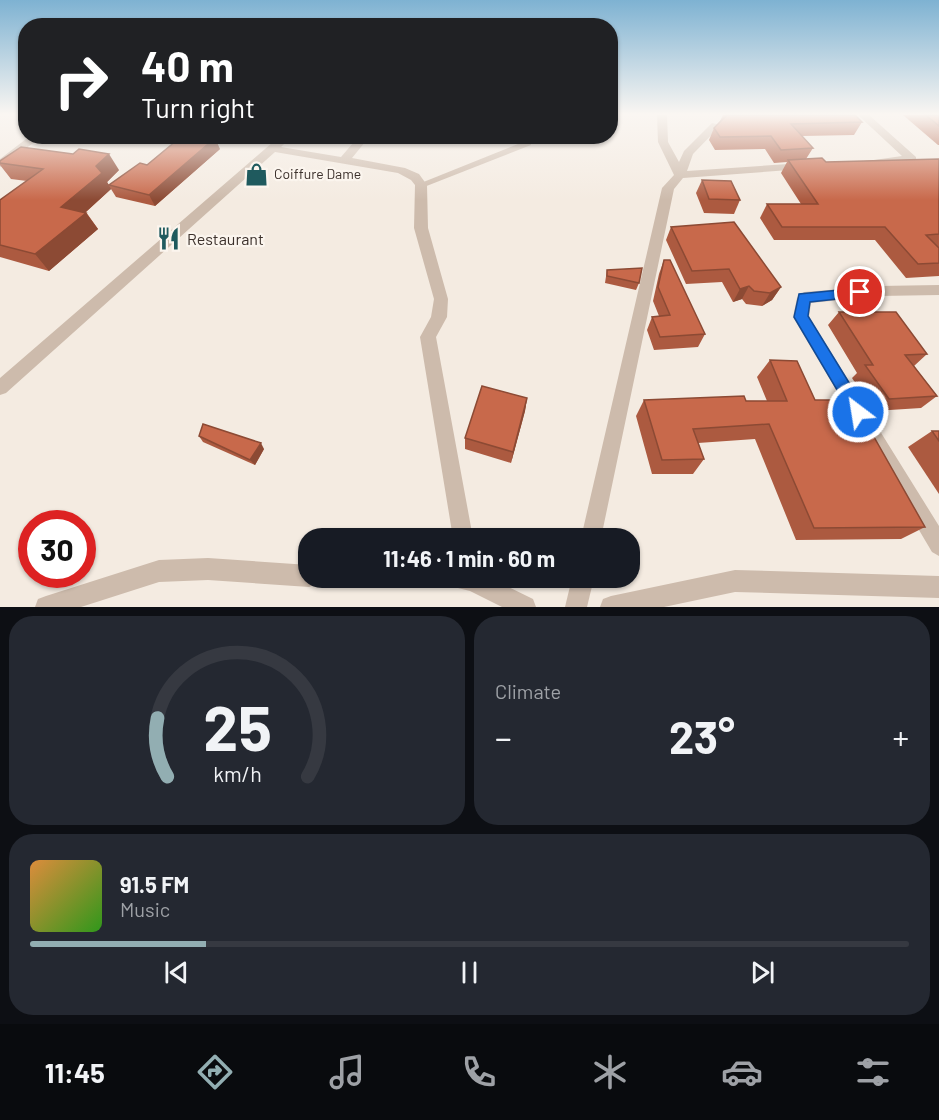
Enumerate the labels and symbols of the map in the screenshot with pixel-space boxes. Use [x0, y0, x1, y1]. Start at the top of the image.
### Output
shop icon: Coiffure Dame [243, 161, 269, 187]
place label: Coiffure Dame [274, 165, 361, 182]
restaurant icon: Restaurant [156, 226, 182, 252]
place label: Restaurant [187, 229, 264, 248]
pin [834, 266, 885, 317]
position arrow [826, 380, 890, 444]
speed limit sign: 30 [18, 510, 96, 588]

